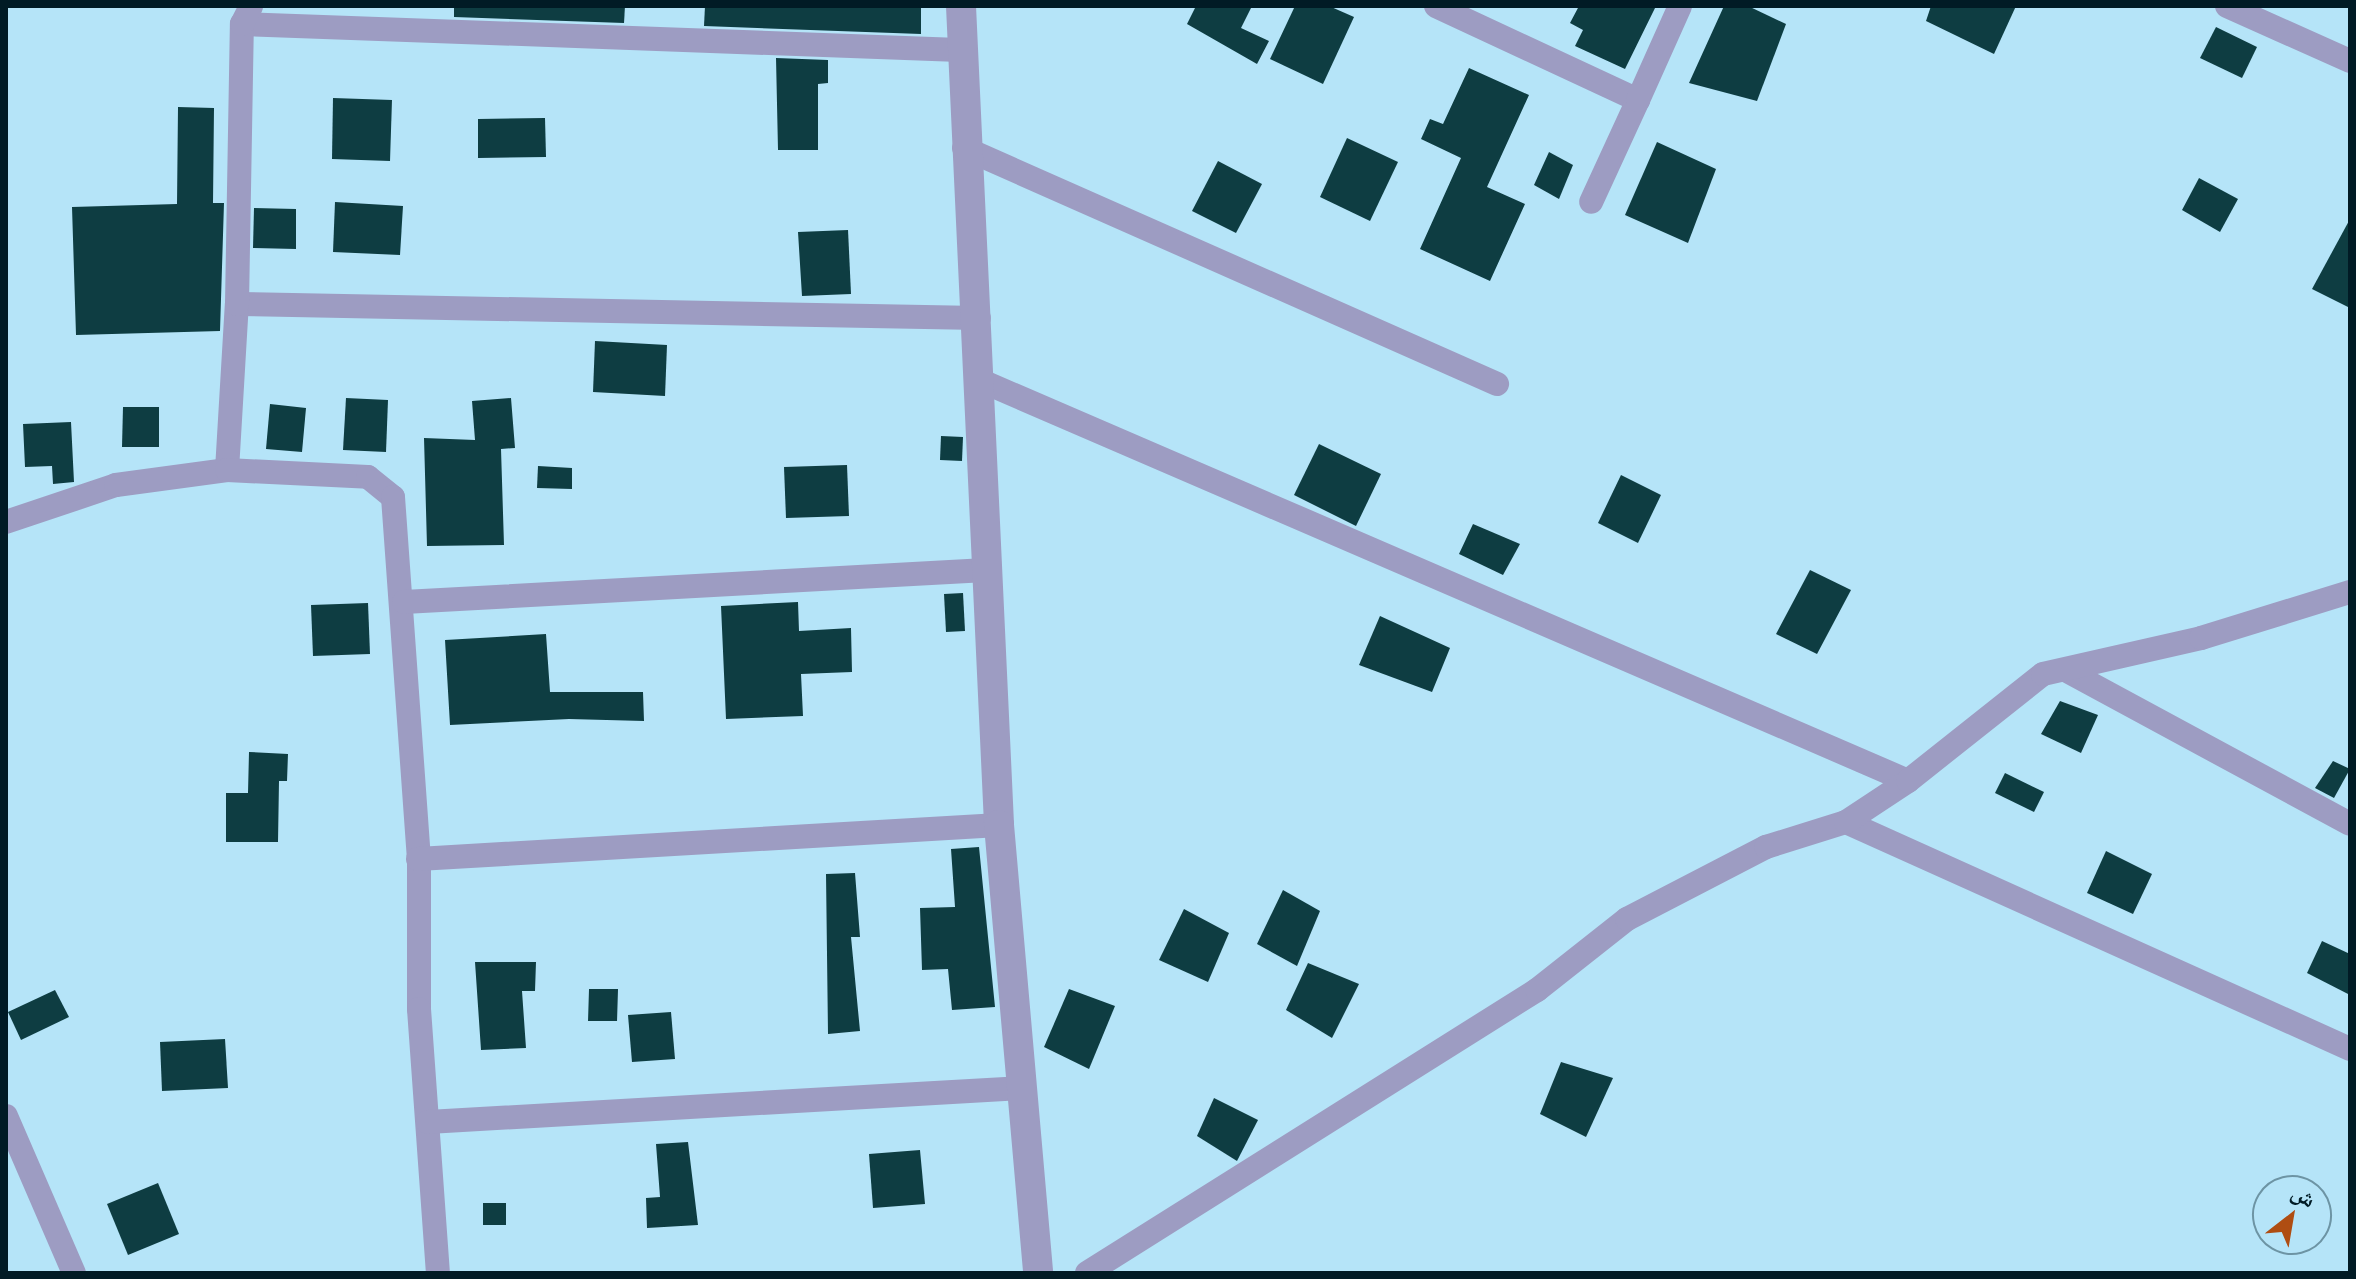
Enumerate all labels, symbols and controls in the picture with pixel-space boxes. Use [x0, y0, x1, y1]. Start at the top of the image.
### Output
north arrow [2252, 1175, 2332, 1255]
text: ش [2286, 1177, 2321, 1215]

